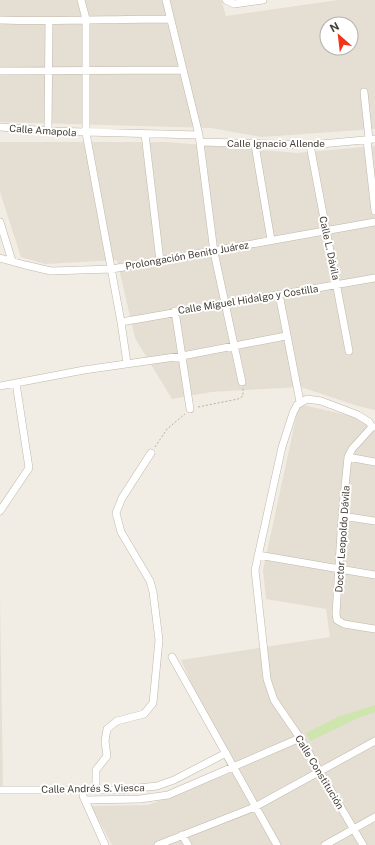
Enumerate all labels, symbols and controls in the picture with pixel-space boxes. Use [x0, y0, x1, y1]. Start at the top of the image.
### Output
north arrow [319, 16, 359, 56]
text: N [328, 20, 341, 34]
street label: Calle Amapola [9, 122, 77, 138]
street label: Calle Ignacio Allende [227, 137, 325, 149]
street label: Calle L. Dávila [317, 215, 343, 281]
street label: Prolongación Benito Juárez [124, 238, 250, 272]
street label: Calle Miguel Hidalgo y Costilla [177, 282, 319, 316]
street label: Doctor Leopoldo Dávila [332, 485, 352, 593]
street label: Calle Constitución [293, 733, 347, 812]
street label: Calle Andrés S. Viesca [41, 781, 145, 795]

